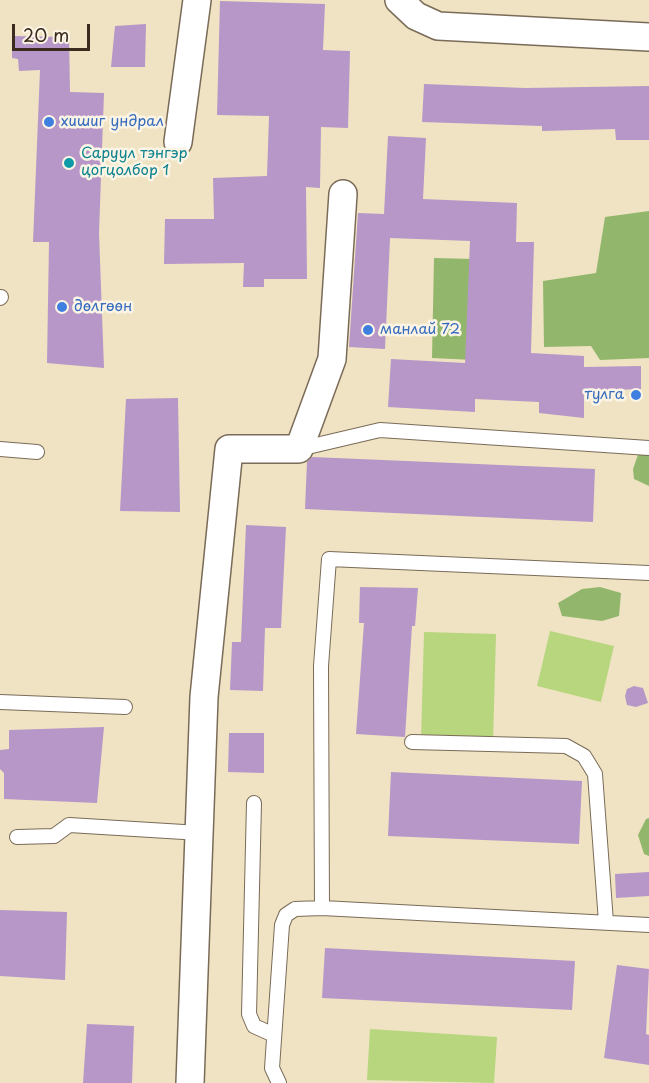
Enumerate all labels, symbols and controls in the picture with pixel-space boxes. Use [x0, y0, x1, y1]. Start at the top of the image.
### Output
scale bar [15, 12, 93, 50]
text: 20 m [23, 21, 69, 48]
place label: хишиг ундрал [61, 113, 164, 131]
marker: хишиг ундрал [42, 115, 56, 129]
place label: Саруул тэнгэр цогцолбор 1 [81, 145, 188, 180]
marker: Саруул тэнгэр цогцолбор 1 [62, 156, 76, 170]
place label: дөлгөөн [74, 298, 132, 316]
marker: дөлгөөн [55, 300, 69, 314]
place label: манлай 72 [380, 321, 460, 339]
marker: манлай 72 [361, 323, 375, 337]
place label: тулга [584, 386, 624, 404]
marker: тулга [629, 388, 643, 402]

